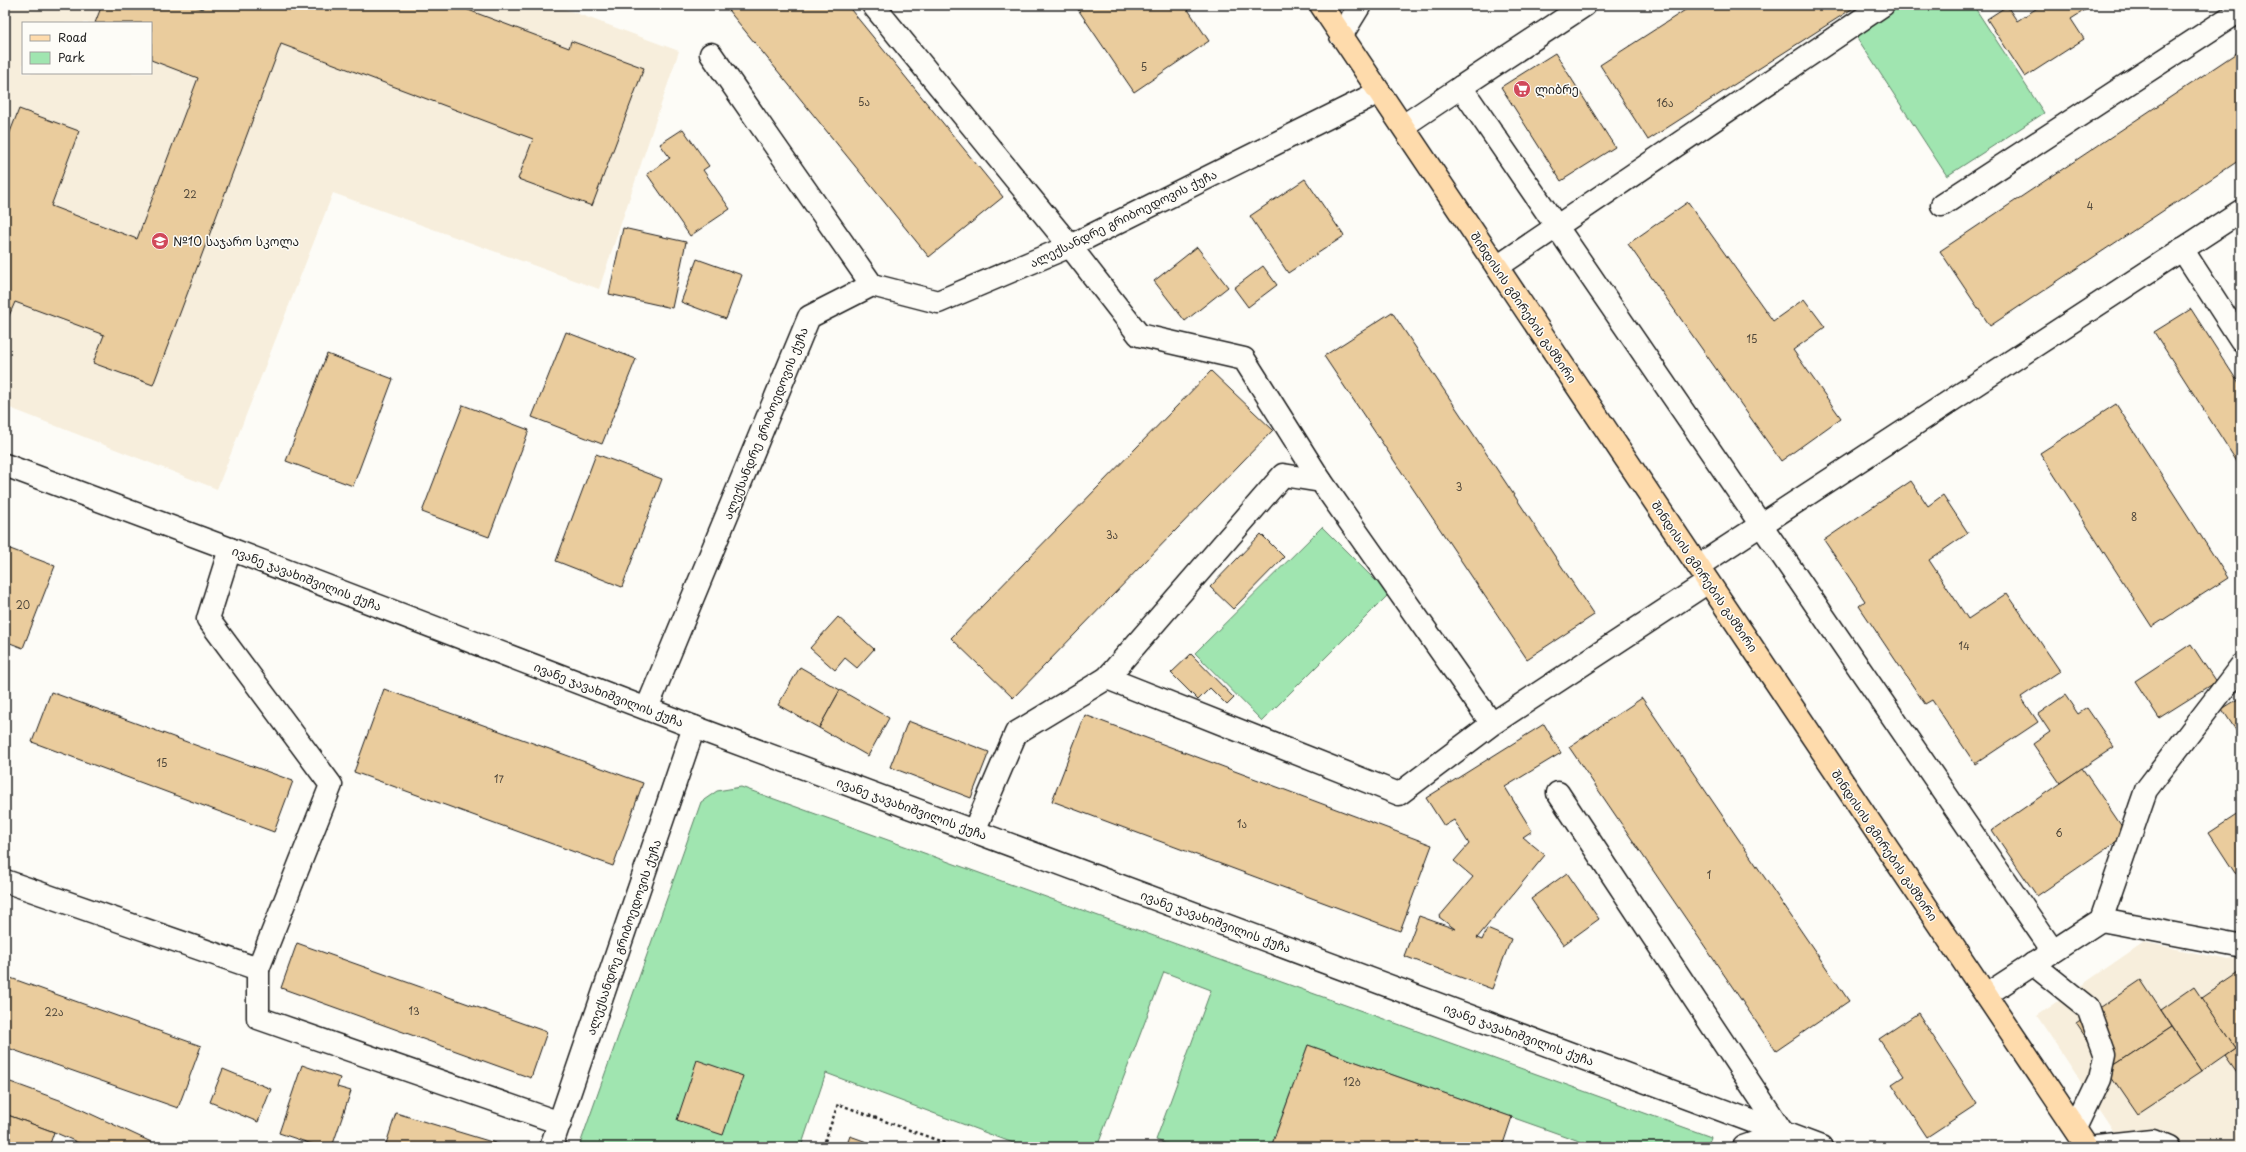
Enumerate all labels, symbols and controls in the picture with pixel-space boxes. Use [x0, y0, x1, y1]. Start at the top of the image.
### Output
legend [22, 22, 152, 74]
text: Road [58, 28, 87, 46]
text: Park [58, 48, 85, 66]
house number: 5 [1141, 59, 1147, 74]
supermarket icon: ლიბრე [1512, 79, 1532, 99]
place label: ლიბრე [1535, 80, 1579, 98]
house number: 5ა [858, 94, 870, 109]
house number: 16ა [1657, 95, 1674, 110]
street label: ალექსანდრე გრიბოედოვის ქუჩა [1026, 165, 1220, 271]
house number: 22 [183, 186, 197, 201]
house number: 4 [2087, 198, 2094, 213]
street label: შინდისის გმირების გამზირი [1467, 228, 1581, 386]
school or university icon: №10 საჯარო სკოლა [150, 231, 170, 251]
place label: №10 საჯარო სკოლა [173, 232, 299, 250]
street label: ალექსანდრე გრიბოედოვის ქუჩა [718, 324, 812, 522]
house number: 15 [1747, 331, 1757, 346]
house number: 3 [1456, 479, 1462, 494]
street label: შინდისის გმირების გამზირი [1648, 497, 1762, 655]
house number: 8 [2131, 509, 2137, 524]
house number: 3ა [1106, 527, 1118, 542]
street label: ივანე ჯავახიშვილის ქუჩა [230, 541, 384, 615]
house number: 20 [16, 597, 30, 612]
house number: 14 [1958, 638, 1970, 653]
street label: ივანე ჯავახიშვილის ქუჩა [532, 657, 686, 731]
house number: 15 [157, 755, 167, 770]
street label: შინდისის გმირების გამზირი [1828, 766, 1942, 924]
house number: 17 [494, 771, 505, 786]
street label: ივანე ჯავახიშვილის ქუჩა [834, 772, 990, 844]
house number: 1ა [1237, 816, 1247, 831]
house number: 6 [2055, 825, 2063, 840]
street label: ალექსანდრე გრიბოედოვის ქუჩა [581, 837, 665, 1037]
house number: 1 [1707, 867, 1711, 882]
street label: ივანე ჯავახიშვილის ქუჩა [1138, 885, 1294, 957]
street label: ივანე ჯავახიშვილის ქუჩა [1441, 998, 1597, 1070]
house number: 13 [408, 1003, 420, 1018]
house number: 22ა [45, 1004, 63, 1019]
house number: 12ბ [1343, 1074, 1361, 1089]

